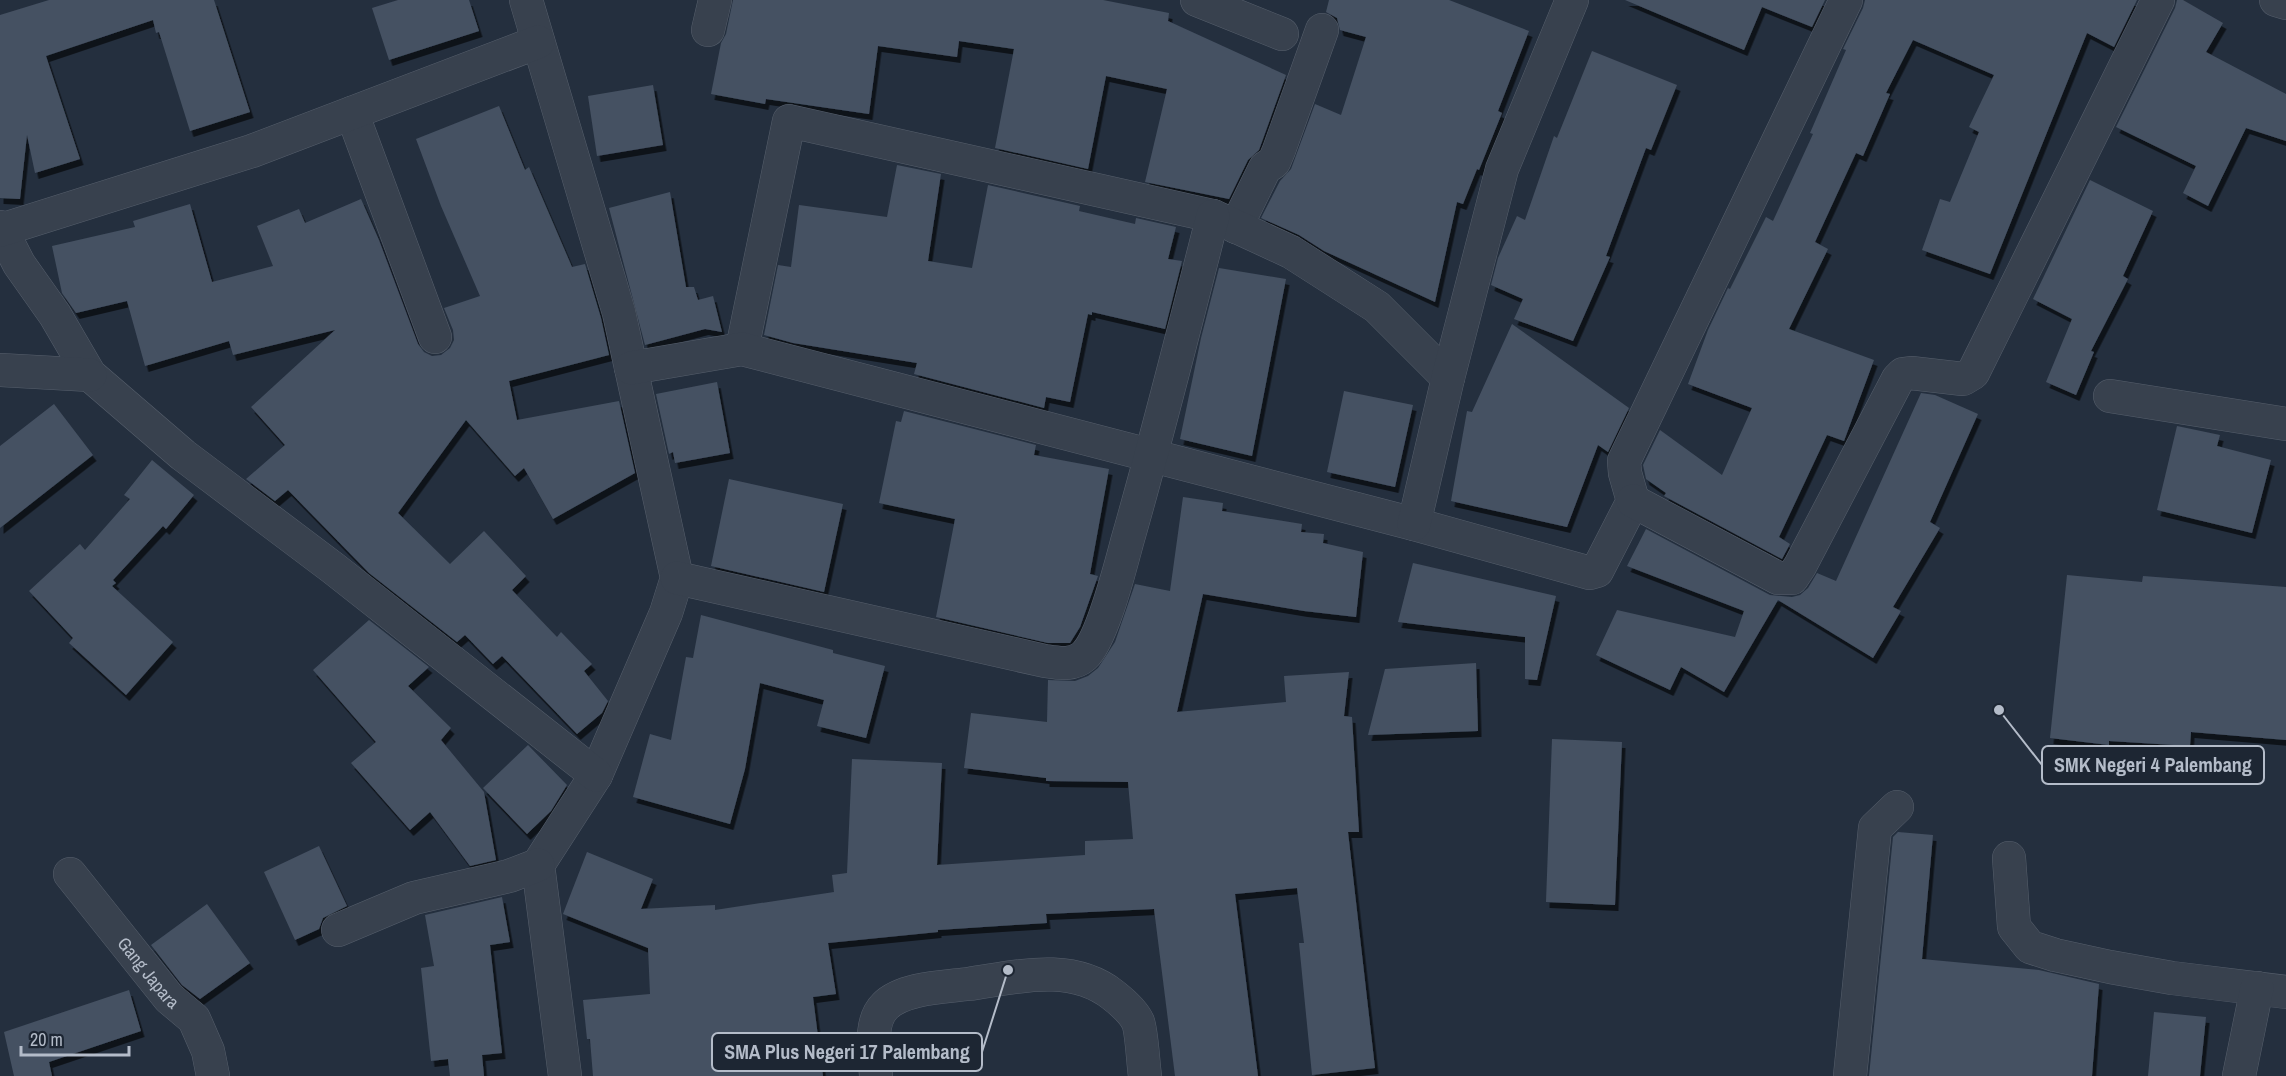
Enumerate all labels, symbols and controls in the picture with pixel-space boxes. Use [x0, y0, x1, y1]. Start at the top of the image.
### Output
callout: SMK Negeri 4 Palembang [2042, 746, 2264, 784]
text: SMK Negeri 4 Palembang [2054, 751, 2252, 778]
street label: Gang Japara [112, 931, 185, 1014]
scale bar [21, 1019, 129, 1057]
text: 20 m [30, 1027, 63, 1052]
callout: SMA Plus Negeri 17 Palembang [712, 1033, 982, 1071]
text: SMA Plus Negeri 17 Palembang [724, 1038, 970, 1065]

